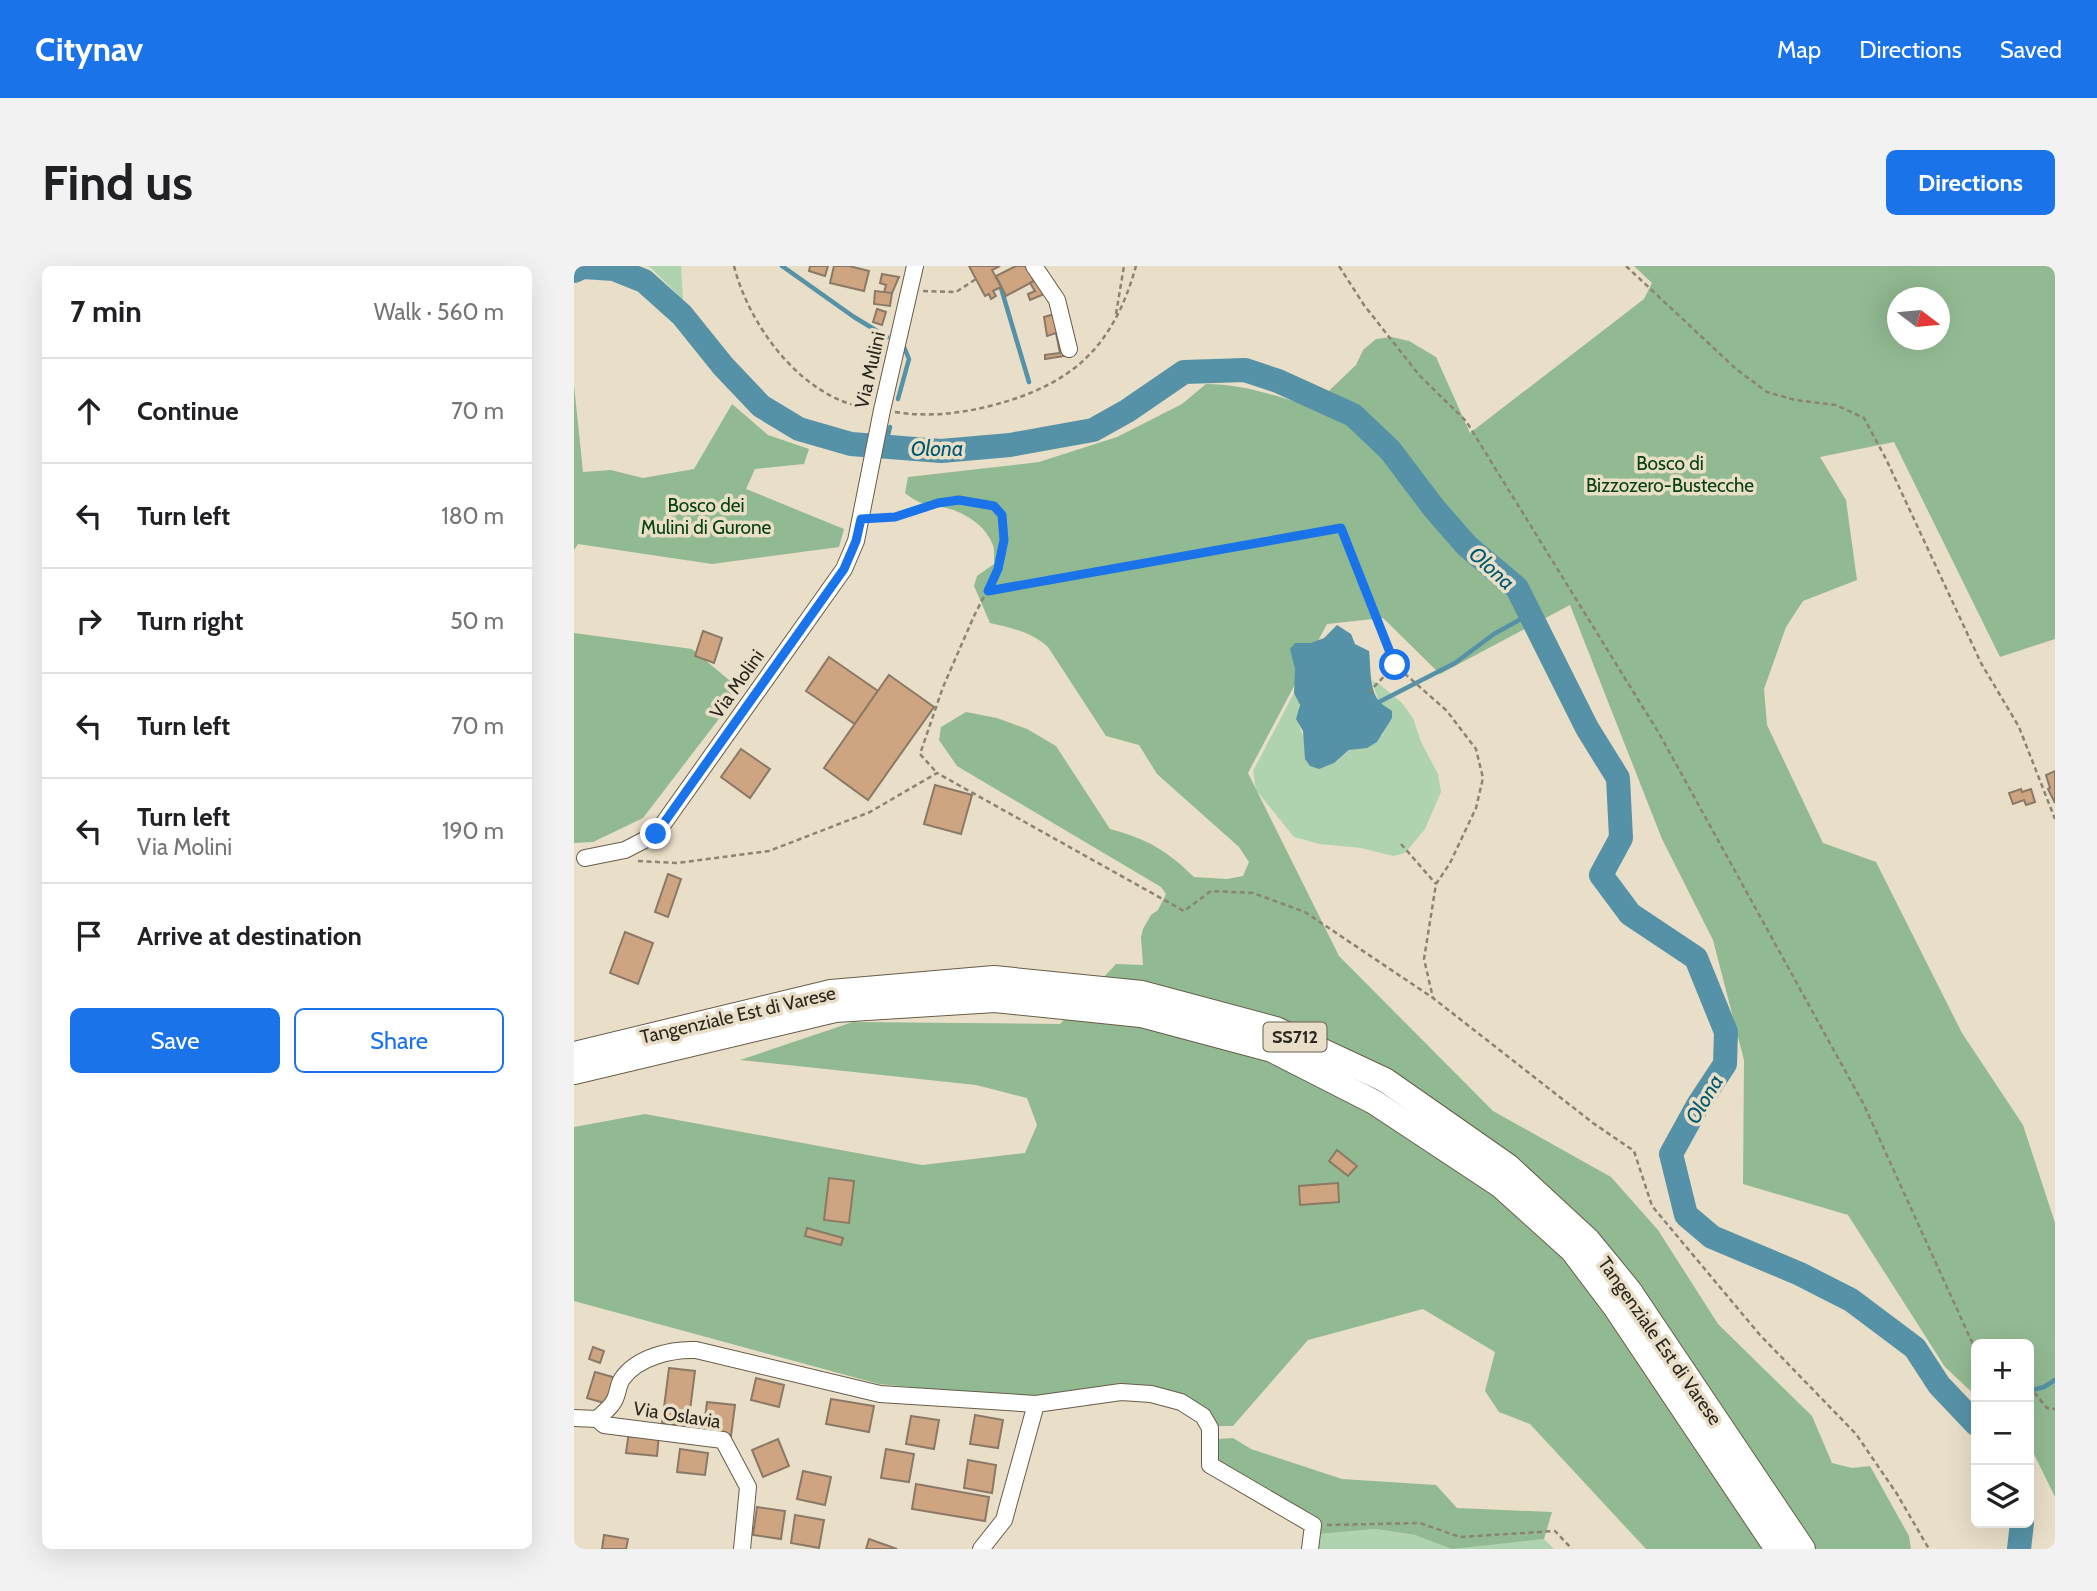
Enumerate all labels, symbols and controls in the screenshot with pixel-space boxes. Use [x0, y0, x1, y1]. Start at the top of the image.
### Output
text: Citynav [35, 29, 143, 69]
text: Map [1777, 35, 1821, 64]
text: Directions [1859, 35, 1962, 64]
text: Saved [2000, 35, 2062, 64]
button: Directions [1886, 150, 2055, 215]
text: Find us [42, 153, 193, 212]
north arrow [1887, 287, 1950, 350]
text: 7 min [70, 293, 142, 330]
text: Walk · 560 m [374, 298, 504, 326]
street label: Via Mulini [850, 329, 890, 411]
icon: ahead [70, 392, 108, 430]
text: Continue [137, 395, 239, 427]
text: 70 m [451, 397, 504, 425]
water label: Olona [911, 436, 963, 461]
park label: Bosco di Bizzozero-Bustecche [1586, 452, 1754, 497]
park label: Bosco dei Mulini di Gurone [641, 494, 772, 539]
icon: left [70, 497, 108, 535]
text: Turn left [137, 500, 230, 532]
text: 180 m [441, 502, 504, 530]
water label: Olona [1464, 541, 1520, 595]
icon: right [70, 602, 108, 640]
text: Turn right [137, 605, 243, 637]
text: 50 m [450, 607, 504, 635]
street label: Via Molini [705, 645, 769, 723]
route start [1379, 649, 1410, 680]
icon: left [70, 707, 108, 745]
text: Turn left [137, 710, 230, 742]
text: 70 m [451, 712, 504, 740]
text: Turn left [137, 801, 230, 833]
icon: left [70, 812, 108, 850]
text: 190 m [442, 817, 504, 845]
route end [640, 818, 671, 849]
text: Via Molini [137, 833, 232, 861]
icon: arrive [70, 917, 108, 955]
text: Arrive at destination [137, 920, 362, 952]
street label: Tangenziale Est di Varese [638, 981, 838, 1049]
button: Save [70, 1008, 280, 1073]
button: Share [294, 1008, 504, 1073]
road number: SS712 [1264, 1022, 1326, 1052]
water label: Olona [1680, 1070, 1728, 1128]
street label: Tangenziale Est di Varese [1593, 1253, 1727, 1430]
map controls [1971, 1339, 2034, 1528]
button: + [1971, 1339, 2034, 1402]
street label: Via Oslavia [632, 1397, 722, 1433]
button: − [1971, 1402, 2034, 1465]
button: layers [1971, 1465, 2034, 1528]

